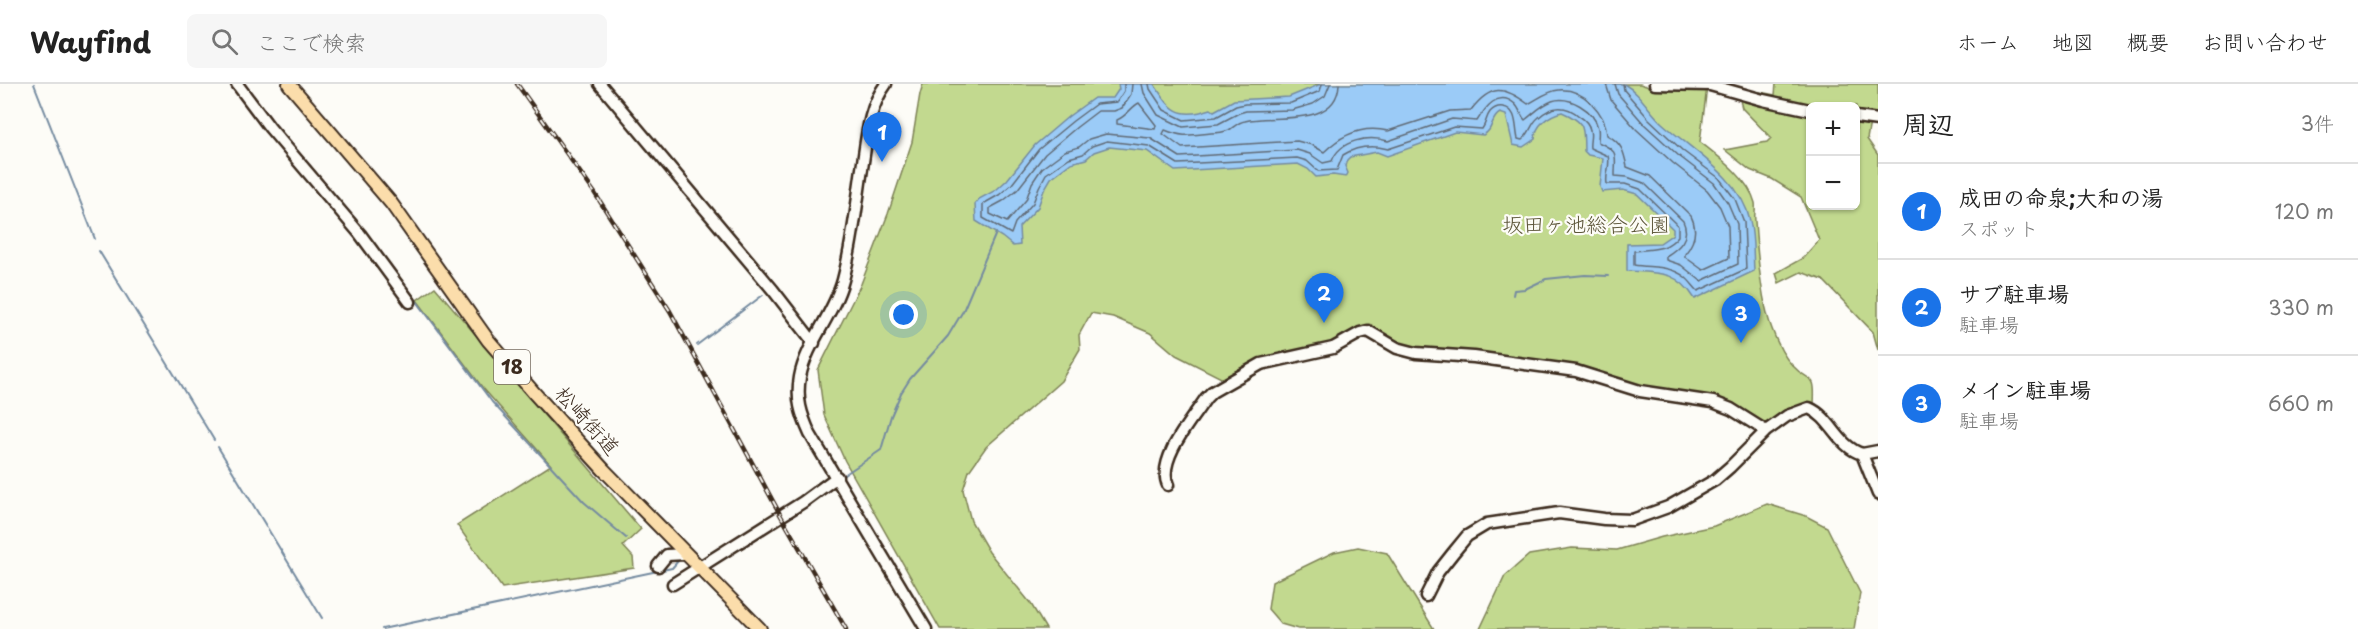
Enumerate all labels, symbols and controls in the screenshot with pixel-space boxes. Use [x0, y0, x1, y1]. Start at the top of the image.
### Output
search box [187, 14, 607, 68]
text: Wayfind [30, 20, 151, 63]
icon: search [208, 25, 241, 58]
text: ここで検索 [256, 25, 366, 58]
text: ホーム [1957, 25, 2019, 57]
text: 地図 [2052, 25, 2094, 57]
text: 概要 [2127, 25, 2169, 57]
text: お問い合わせ [2202, 25, 2328, 57]
map controls [1806, 102, 1860, 210]
button: + [1806, 102, 1860, 156]
text: 周辺 [1902, 104, 1954, 143]
text: 3件 [2301, 108, 2334, 138]
pin: 1 [862, 112, 902, 162]
button: − [1806, 156, 1860, 210]
text: 成田の命泉;大和の湯 [1959, 180, 2163, 213]
text: 1 [1917, 196, 1926, 226]
text: 120 m [2275, 196, 2334, 226]
park label: 坂田ヶ池総合公園 [1502, 207, 1670, 239]
text: スポット [1959, 213, 2039, 243]
pin: 2 [1304, 274, 1344, 323]
text: サブ駐車場 [1959, 276, 2069, 309]
text: 2 [1914, 292, 1929, 322]
text: 330 m [2268, 292, 2334, 322]
pin: 3 [1722, 294, 1760, 343]
your location [889, 300, 918, 329]
text: 駐車場 [1959, 309, 2019, 339]
road number: 18 [494, 350, 530, 384]
text: メイン駐車場 [1959, 372, 2091, 405]
street label: 松崎街道 [548, 378, 628, 462]
text: 3 [1915, 388, 1928, 418]
text: 660 m [2268, 388, 2334, 418]
text: 駐車場 [1959, 405, 2019, 435]

